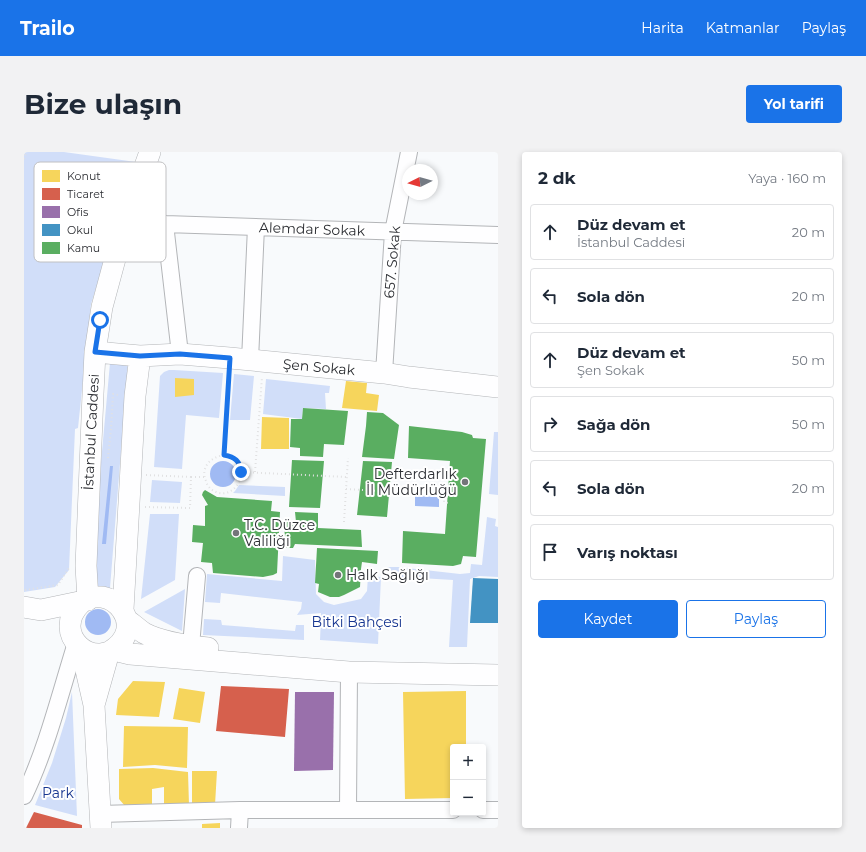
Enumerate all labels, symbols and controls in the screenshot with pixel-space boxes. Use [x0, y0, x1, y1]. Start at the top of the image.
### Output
text: Trailo [20, 17, 75, 40]
text: Harita [641, 19, 684, 37]
text: Katmanlar [706, 19, 780, 37]
text: Paylaş [802, 19, 846, 37]
button: Yol tarifi [746, 85, 842, 123]
text: Bize ulaşın [24, 87, 182, 121]
legend [34, 162, 166, 262]
north arrow [402, 164, 438, 200]
text: 2 dk [538, 168, 576, 188]
text: Konut [67, 169, 101, 183]
text: Yaya · 160 m [748, 170, 826, 186]
text: Ticaret [67, 187, 105, 201]
text: Ofis [67, 205, 89, 219]
text: Düz devam et [577, 215, 686, 234]
street label: Alemdar Sokak [259, 218, 366, 240]
icon: ahead [539, 221, 561, 243]
text: Okul [67, 223, 93, 237]
street label: 657. Sokak [380, 224, 404, 299]
text: 20 m [792, 224, 825, 240]
text: İstanbul Caddesi [577, 234, 685, 250]
text: Kamu [67, 241, 100, 255]
icon: left [539, 285, 561, 307]
text: Sola dön [577, 287, 645, 306]
text: 20 m [792, 288, 825, 304]
route start [91, 311, 109, 329]
text: Düz devam et [577, 343, 686, 362]
icon: ahead [539, 349, 561, 371]
text: 50 m [792, 352, 825, 368]
street label: Şen Sokak [282, 355, 356, 379]
text: Şen Sokak [577, 362, 644, 378]
street label: İstanbul Caddesi [79, 373, 103, 491]
icon: right [539, 413, 561, 435]
text: Sağa dön [577, 415, 650, 434]
text: 50 m [792, 416, 825, 432]
route end [232, 463, 250, 481]
place label: Defterdarlık İl Müdürlüğü [366, 465, 458, 499]
marker: Defterdarlık İl Müdürlüğü [460, 477, 470, 487]
icon: left [539, 477, 561, 499]
text: Sola dön [577, 479, 645, 498]
text: 20 m [792, 480, 825, 496]
place label: T.C. Düzce Valiliği [244, 516, 315, 550]
marker: T.C. Düzce Valiliği [231, 528, 241, 538]
icon: arrive [539, 541, 561, 563]
text: Varış noktası [577, 543, 678, 562]
place label: Halk Sağlığı [346, 566, 429, 584]
marker: Halk Sağlığı [333, 570, 343, 580]
button: Kaydet [538, 600, 678, 638]
button: Paylaş [686, 600, 826, 638]
park label: Bitki Bahçesi [312, 613, 402, 631]
map controls [450, 744, 486, 816]
button: + [450, 744, 486, 780]
button: − [450, 780, 486, 816]
park label: Park [42, 784, 75, 802]

